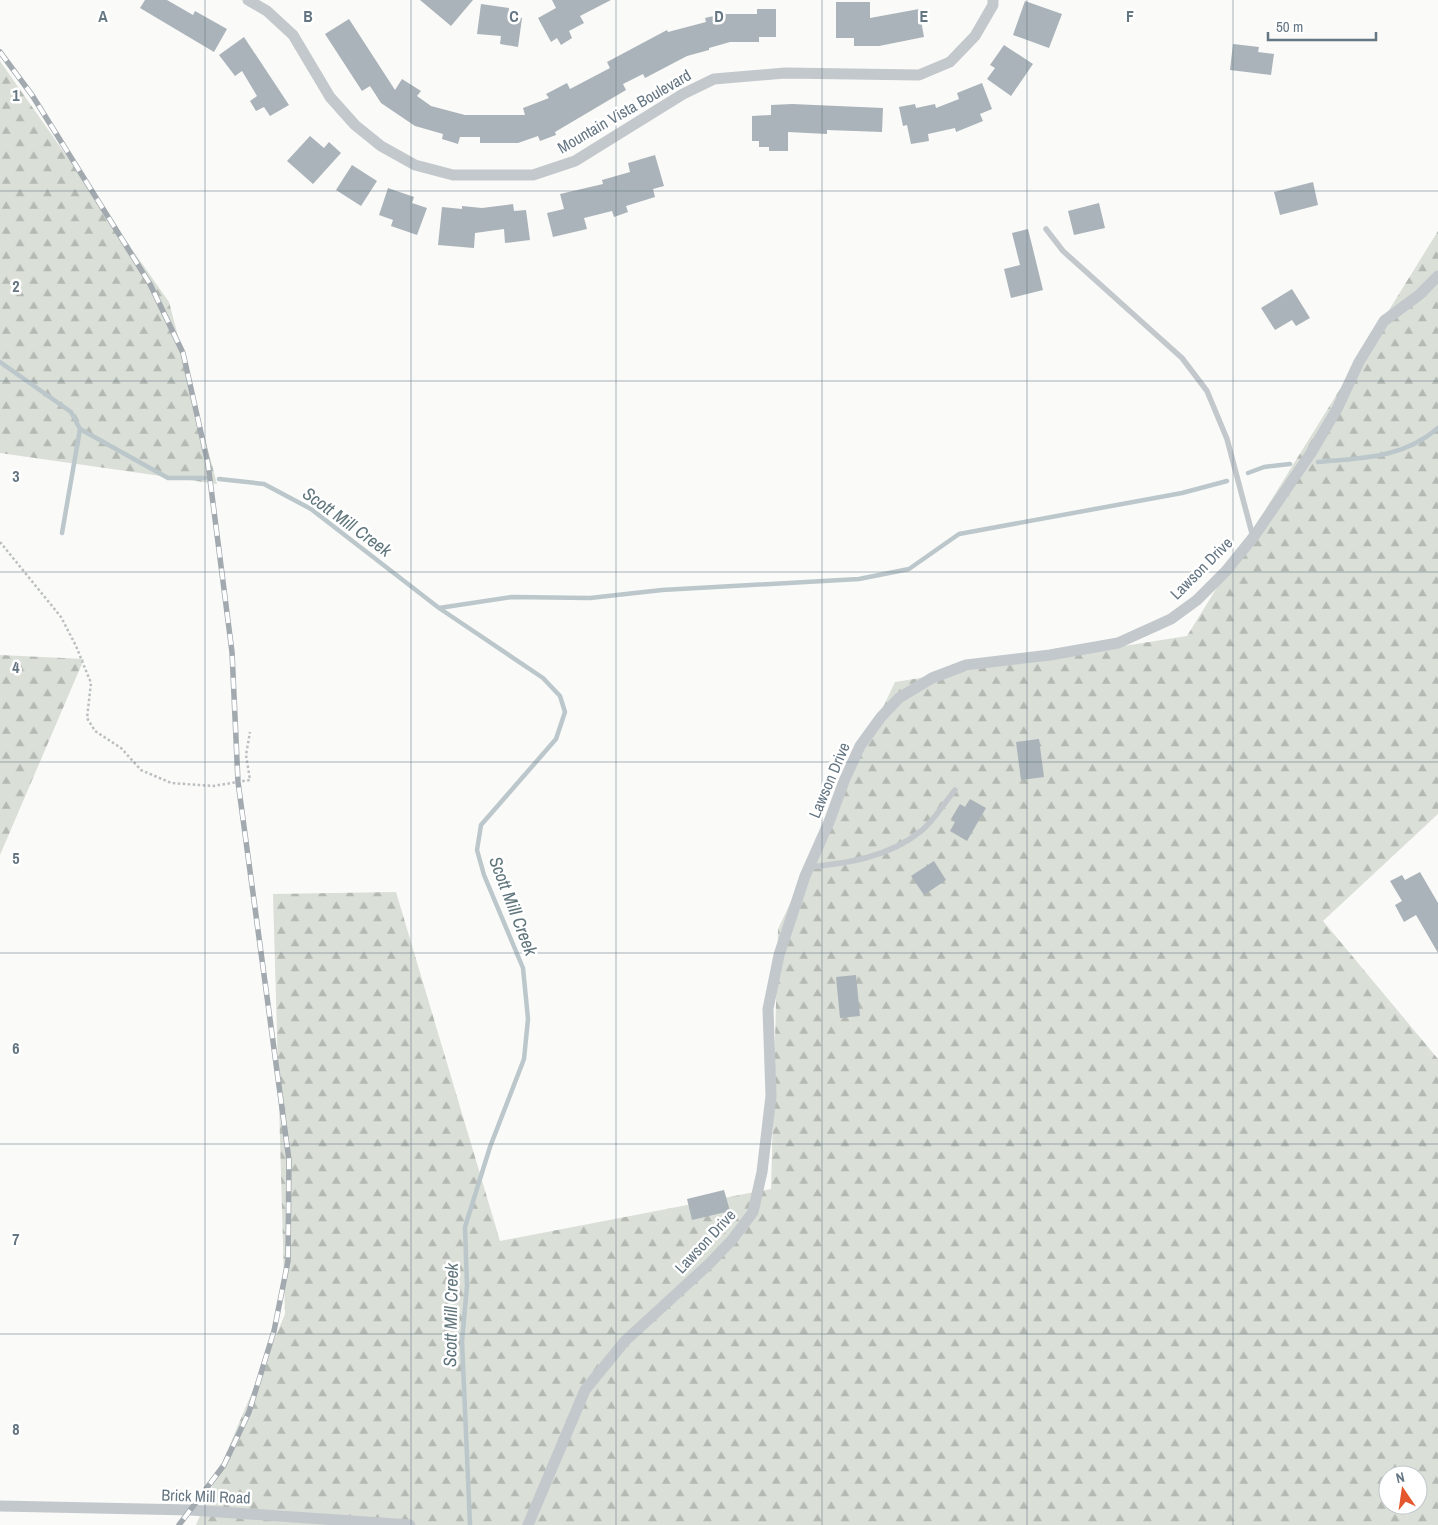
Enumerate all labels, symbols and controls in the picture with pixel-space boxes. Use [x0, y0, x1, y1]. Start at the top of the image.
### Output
text: A [98, 5, 108, 27]
text: B [303, 5, 313, 27]
text: C [509, 5, 519, 27]
text: D [714, 5, 724, 27]
text: E [920, 5, 929, 27]
text: F [1126, 5, 1134, 27]
scale bar [1268, 10, 1376, 42]
text: 50 m [1276, 16, 1303, 37]
street label: Mountain Vista Boulevard [553, 64, 695, 158]
text: 1 [12, 84, 20, 106]
text: 2 [12, 275, 20, 297]
text: 3 [12, 465, 20, 487]
water label: Scott Mill Creek [298, 481, 397, 563]
street label: Lawson Drive [1165, 532, 1237, 604]
text: 4 [12, 656, 20, 678]
street label: Lawson Drive [803, 739, 855, 821]
text: 5 [12, 847, 20, 869]
water label: Scott Mill Creek [483, 853, 544, 959]
text: 6 [12, 1037, 20, 1059]
street label: Lawson Drive [670, 1204, 740, 1278]
text: 7 [12, 1228, 20, 1250]
water label: Scott Mill Creek [437, 1262, 464, 1367]
text: 8 [12, 1418, 20, 1440]
north arrow [1378, 1465, 1428, 1515]
text: N [1394, 1468, 1406, 1487]
street label: Brick Mill Road [161, 1483, 251, 1509]

